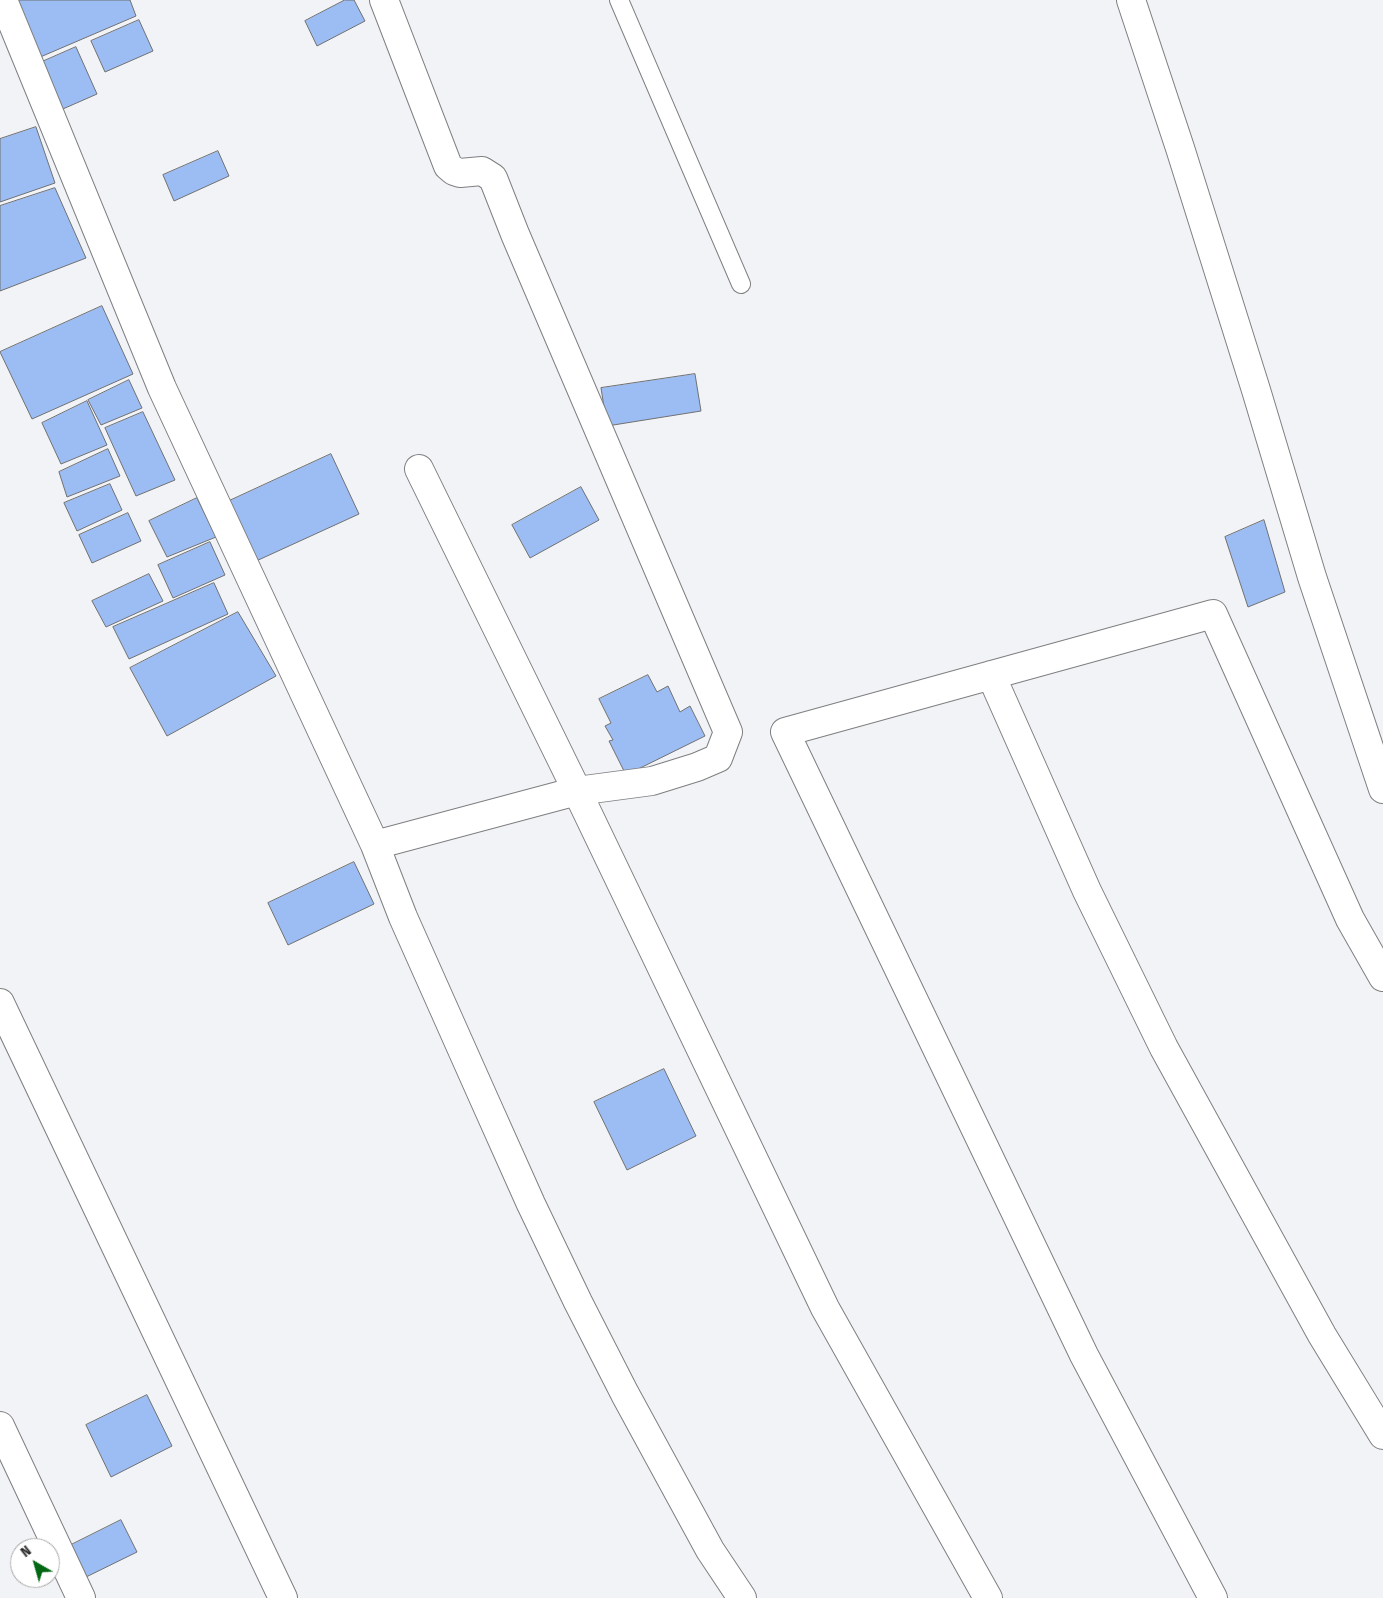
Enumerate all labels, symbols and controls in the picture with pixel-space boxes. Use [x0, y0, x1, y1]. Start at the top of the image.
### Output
north arrow [10, 1538, 60, 1588]
text: N [18, 1542, 35, 1561]

